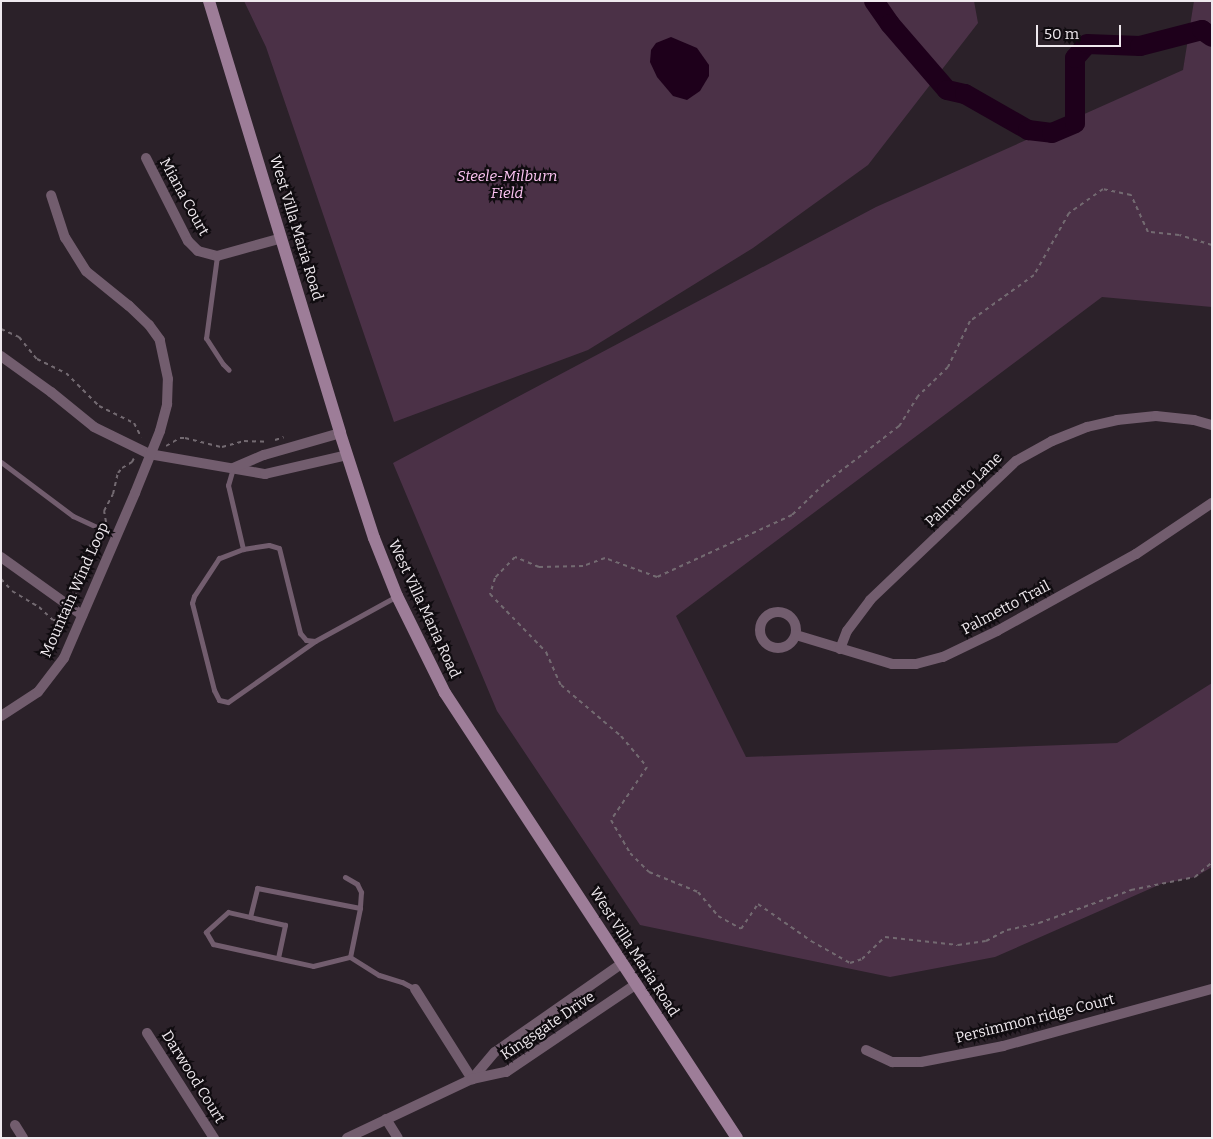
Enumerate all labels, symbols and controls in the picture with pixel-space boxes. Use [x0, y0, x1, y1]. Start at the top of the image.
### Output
scale bar [1038, 15, 1123, 47]
text: 50 m [1044, 25, 1079, 43]
street label: West Villa Maria Road [265, 153, 327, 303]
street label: Miana Court [155, 155, 213, 239]
park label: Steele-Milburn Field [457, 167, 557, 202]
street label: Palmetto Lane [922, 449, 1006, 531]
street label: Mountain Wind Loop [37, 520, 113, 660]
street label: West Villa Maria Road [384, 537, 464, 681]
street label: Palmetto Trail [959, 577, 1053, 639]
street label: West Villa Maria Road [585, 884, 683, 1020]
street label: Kingsgate Drive [498, 988, 598, 1064]
street label: Persimmon ridge Court [954, 991, 1116, 1047]
street label: Darwood Court [157, 1028, 229, 1126]

